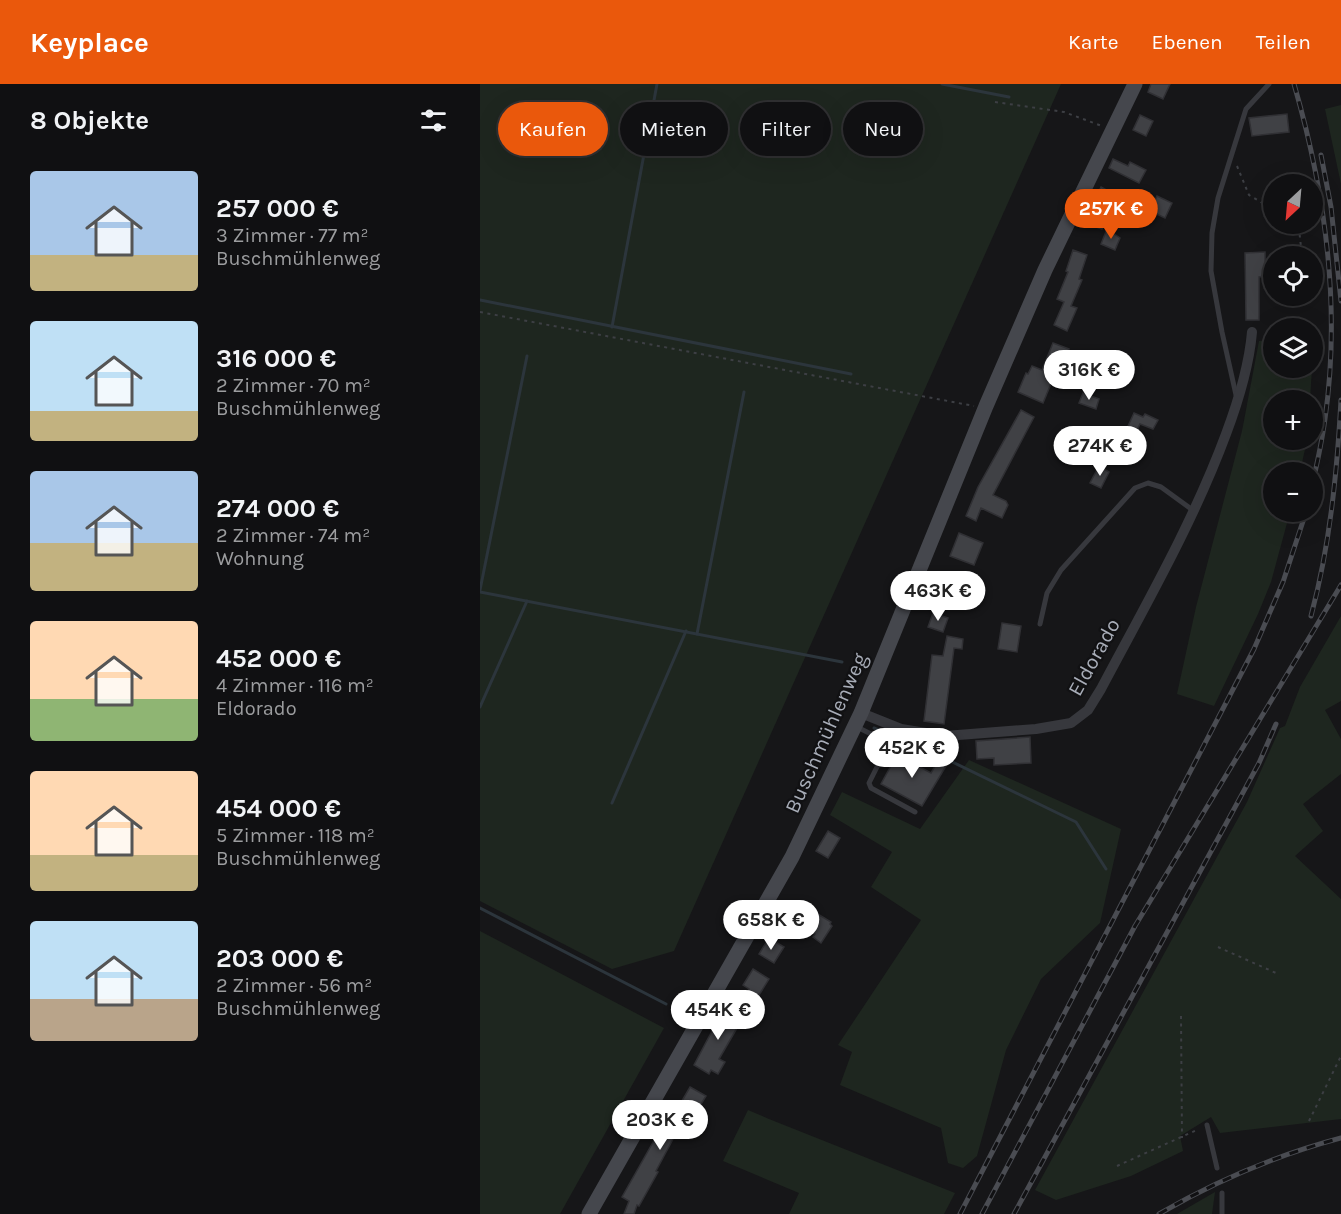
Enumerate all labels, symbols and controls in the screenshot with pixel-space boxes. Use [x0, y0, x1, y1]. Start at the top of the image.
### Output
text: Keyplace [30, 26, 149, 59]
text: Karte [1068, 30, 1119, 54]
text: Ebenen [1152, 30, 1223, 54]
text: Teilen [1256, 30, 1311, 54]
chip: Kaufen [498, 102, 608, 156]
chip: Mieten [620, 102, 728, 156]
chip: Filter [740, 102, 831, 156]
chip: Neu [843, 102, 923, 156]
icon: filters [417, 104, 450, 137]
text: 8 Objekte [30, 105, 149, 136]
north arrow [1263, 174, 1323, 234]
map controls [1263, 174, 1323, 522]
pin: 257K € [1062, 189, 1160, 240]
text: 257 000 € [216, 193, 339, 224]
icon: home [78, 195, 150, 267]
text: 257K € [1079, 197, 1143, 220]
text: 3 Zimmer · 77 m² [216, 224, 369, 247]
button: locate [1263, 246, 1323, 306]
text: Buschmühlenweg [216, 247, 380, 270]
button: layers [1263, 318, 1323, 378]
text: 316 000 € [216, 343, 336, 374]
icon: home [78, 345, 150, 417]
pin: 316K € [1040, 350, 1138, 401]
text: 316K € [1058, 358, 1120, 381]
text: 2 Zimmer · 70 m² [216, 374, 371, 397]
button: + [1263, 390, 1323, 450]
text: Buschmühlenweg [216, 397, 380, 420]
pin: 274K € [1051, 426, 1149, 477]
text: 274K € [1068, 434, 1132, 457]
button: − [1263, 462, 1323, 522]
text: 274 000 € [216, 493, 339, 524]
icon: home [78, 495, 150, 567]
text: 2 Zimmer · 74 m² [216, 524, 370, 547]
text: Wohnung [216, 547, 304, 570]
pin: 463K € [889, 571, 987, 622]
text: 463K € [904, 579, 972, 602]
street label: Eldorado [1063, 614, 1125, 700]
text: 452 000 € [216, 643, 341, 674]
icon: home [78, 645, 150, 717]
street label: Buschmühlenweg [780, 649, 872, 817]
text: 4 Zimmer · 116 m² [216, 674, 374, 697]
text: Eldorado [216, 697, 297, 720]
pin: 452K € [863, 728, 961, 779]
text: 452K € [879, 736, 945, 759]
text: 454 000 € [216, 793, 341, 824]
icon: home [78, 795, 150, 867]
text: 5 Zimmer · 118 m² [216, 824, 375, 847]
text: Buschmühlenweg [216, 847, 380, 870]
pin: 658K € [722, 900, 820, 951]
text: 658K € [737, 908, 805, 931]
text: 203 000 € [216, 943, 343, 974]
icon: home [78, 945, 150, 1017]
text: 2 Zimmer · 56 m² [216, 974, 372, 997]
pin: 454K € [669, 990, 767, 1041]
text: Buschmühlenweg [216, 997, 380, 1020]
text: 454K € [685, 998, 751, 1021]
pin: 203K € [611, 1100, 709, 1151]
text: 203K € [626, 1108, 694, 1131]

